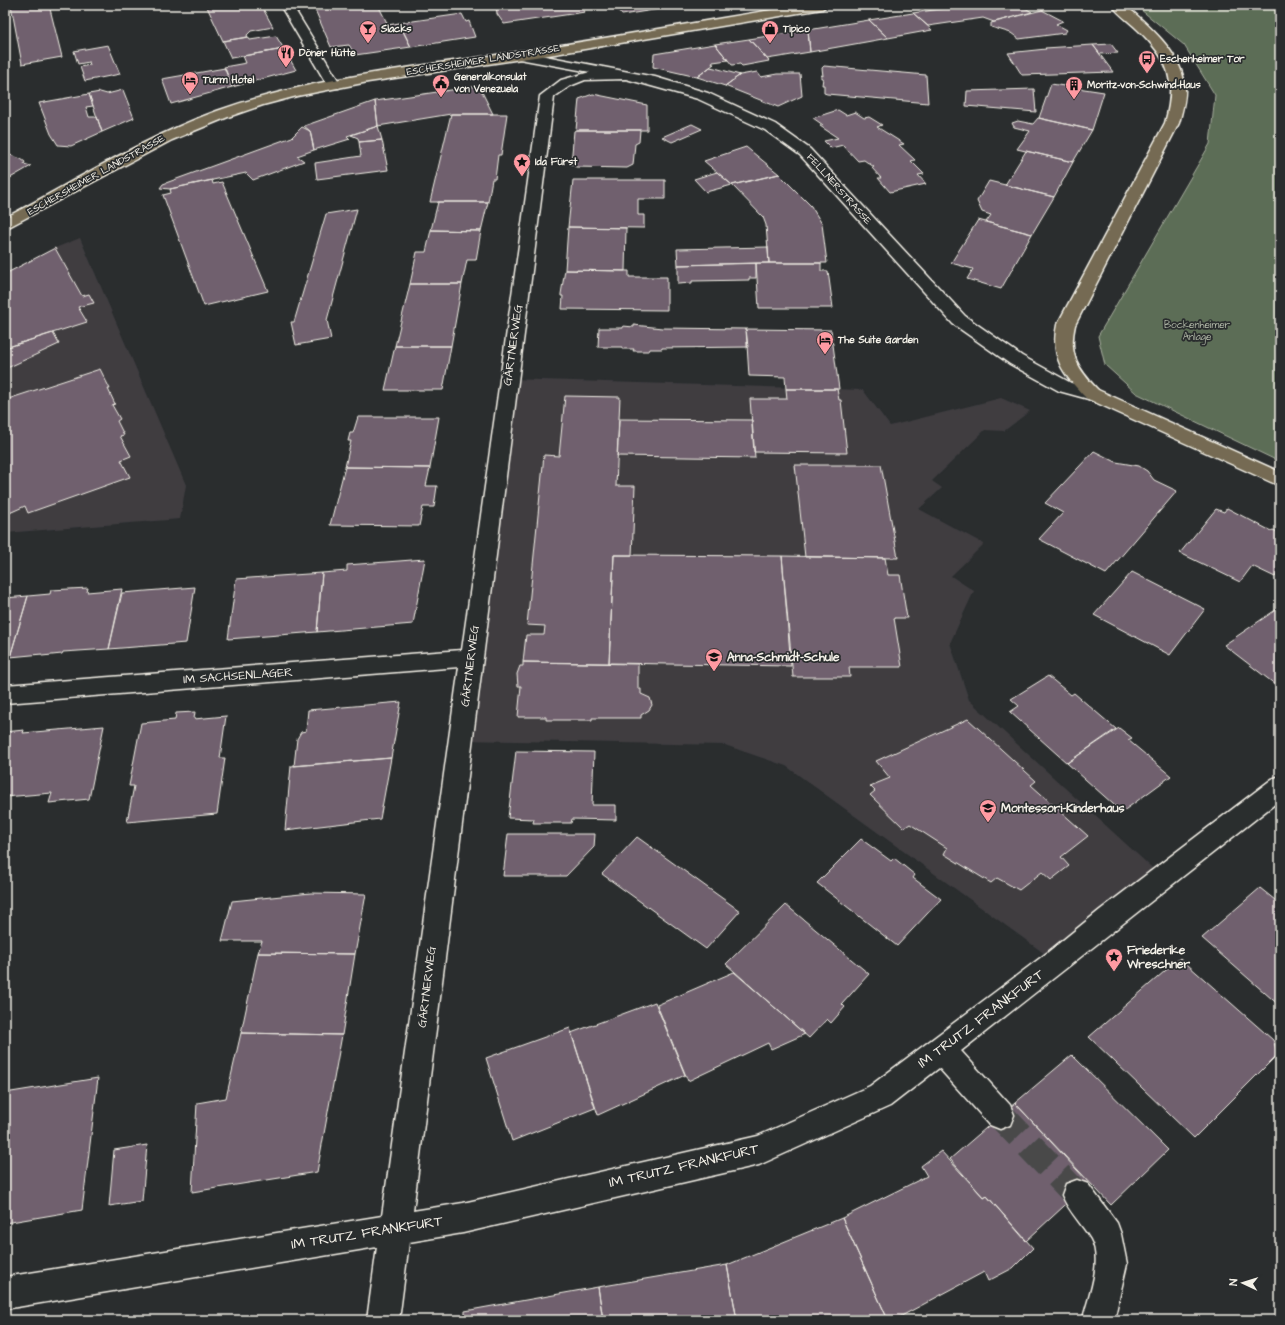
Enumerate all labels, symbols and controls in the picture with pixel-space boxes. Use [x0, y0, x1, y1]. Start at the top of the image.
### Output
bar icon: Slacks [358, 19, 378, 44]
shop icon: Tipico [760, 19, 780, 44]
place label: Slacks [380, 22, 412, 36]
place label: Tipico [782, 22, 810, 37]
street label: ESCHERSHEIMER LANDSTRASSE [405, 41, 561, 79]
restaurant icon: Döner Hütte [276, 43, 296, 68]
place label: Döner Hütte [299, 46, 356, 60]
bus stop icon: Eschenheimer Tor [1137, 49, 1157, 74]
place label: Eschenheimer Tor [1160, 52, 1245, 66]
hotel icon: Turm Hotel [180, 70, 200, 95]
place label: Generalkonsulat von Venezuela [454, 70, 527, 96]
place label: Turm Hotel [202, 73, 255, 87]
public building icon: Generalkonsulat von Venezuela [431, 73, 451, 98]
building icon: Moritz-von-Schwind-Haus [1064, 75, 1084, 100]
place label: Moritz-von-Schwind-Haus [1087, 78, 1201, 92]
street label: ESCHERSHEIMER LANDSTRASSE [25, 131, 167, 219]
street label: FELLNERSTRASSE [803, 151, 875, 228]
place icon: Ida Fürst [512, 152, 532, 177]
place label: Ida Fürst [535, 155, 578, 169]
street label: GÄRTNERWEG [499, 303, 527, 387]
park label: Bockenheimer Anlage [1164, 318, 1231, 345]
hotel icon: The Suite Garden [815, 330, 835, 355]
place label: The Suite Garden [837, 333, 918, 347]
street label: GÄRTNERWEG [457, 624, 484, 708]
school or university icon: Anna-Schmidt-Schule [704, 647, 724, 672]
place label: Anna-Schmidt-Schule [727, 649, 840, 666]
street label: IM SACHSENLAGER [183, 664, 293, 688]
school or university icon: Montessori-Kinderhaus [978, 798, 998, 823]
place label: Montessori-Kinderhaus [1001, 800, 1125, 817]
place label: Friederike Wreschner [1126, 942, 1190, 973]
street label: GÄRTNERWEG [414, 945, 441, 1029]
place icon: Friederike Wreschner [1104, 947, 1124, 972]
street label: IM TRUTZ FRANKFURT [914, 965, 1048, 1073]
street label: IM TRUTZ FRANKFURT [607, 1139, 761, 1193]
street label: IM TRUTZ FRANKFURT [290, 1211, 445, 1255]
north arrow [1223, 1263, 1263, 1303]
text: N [1226, 1278, 1241, 1286]

